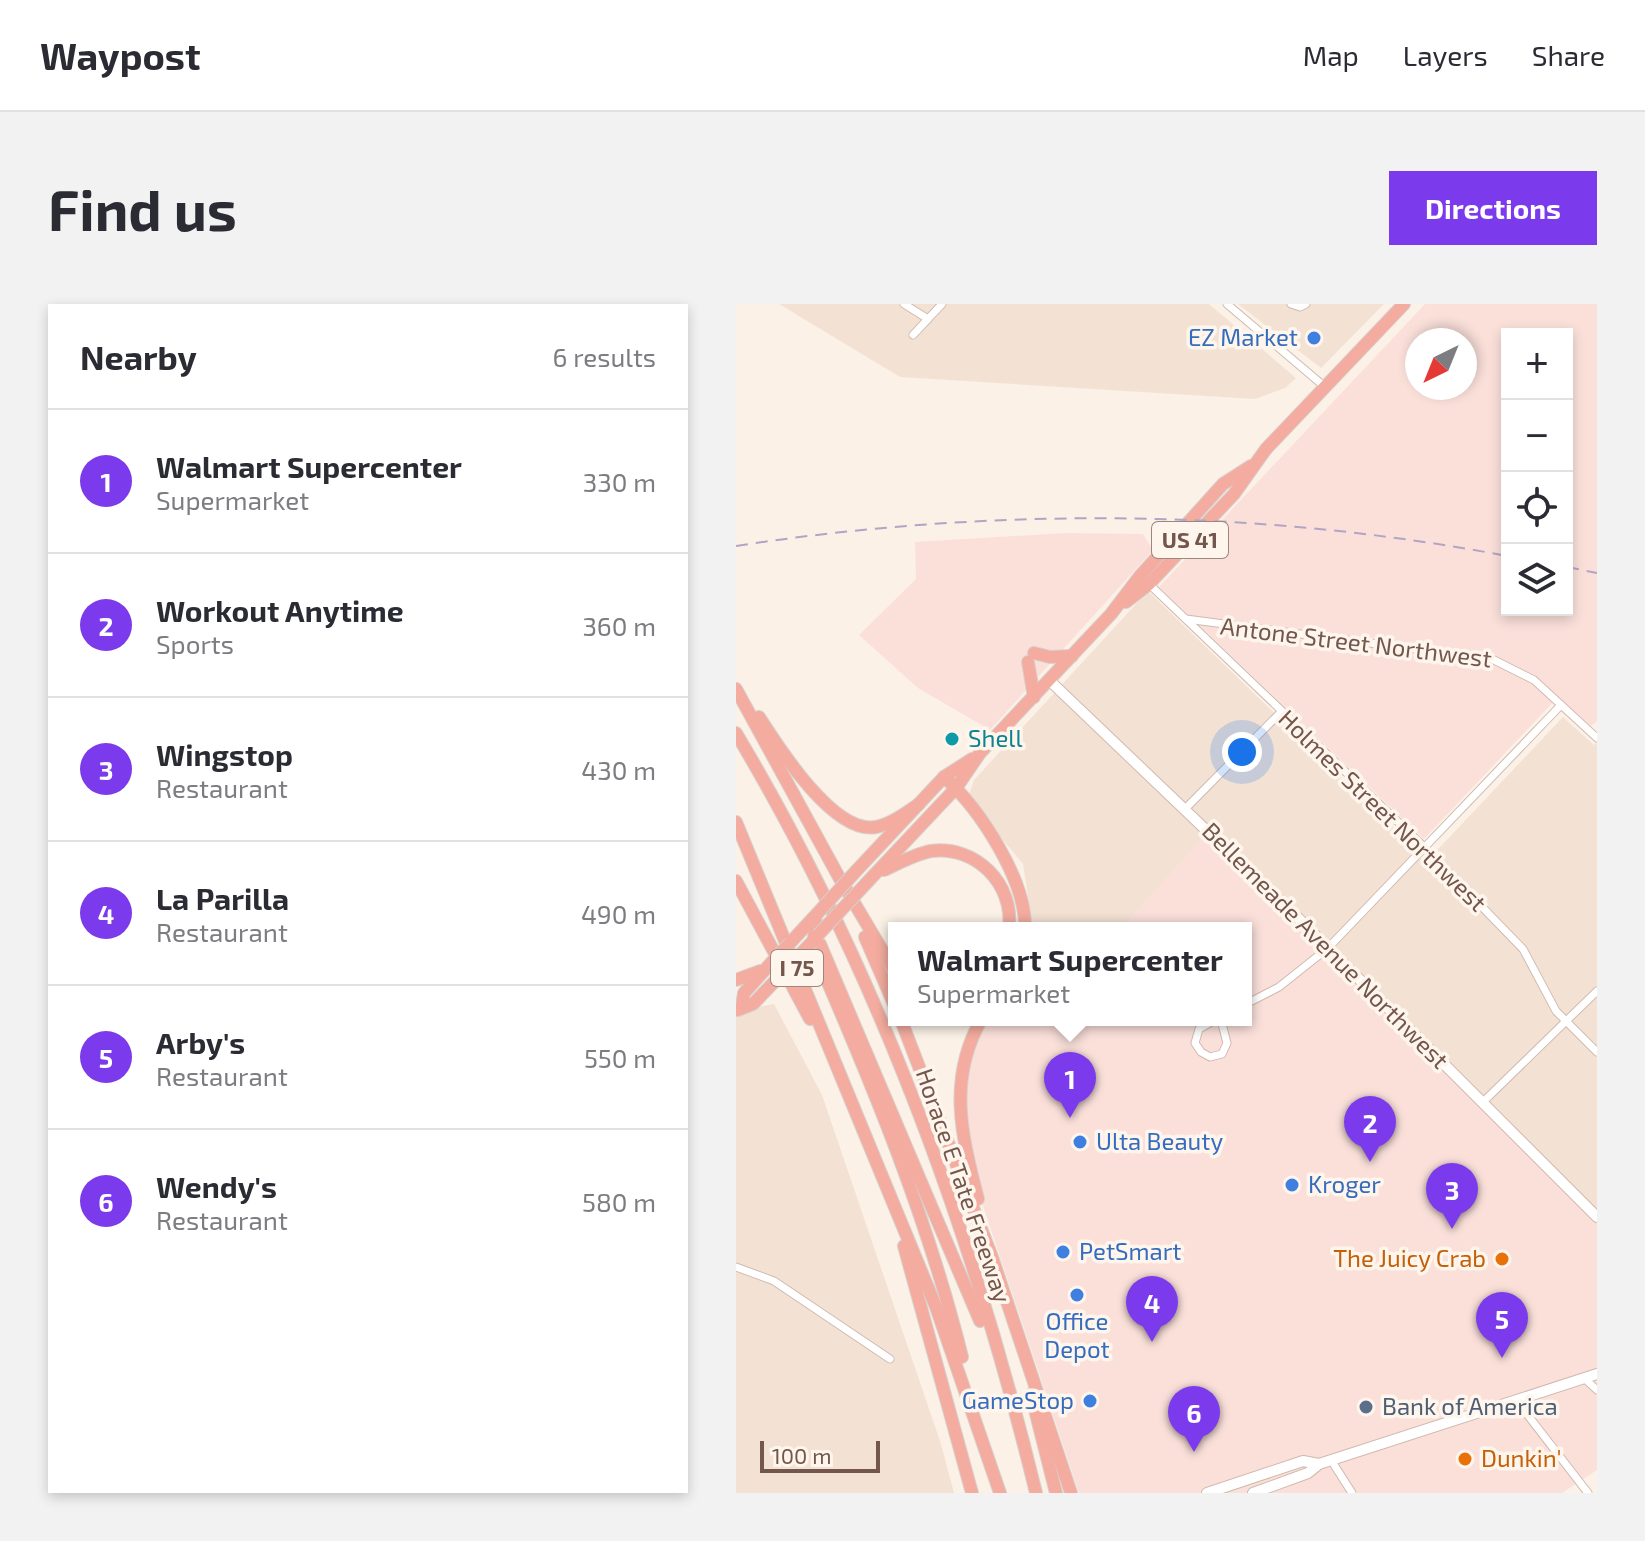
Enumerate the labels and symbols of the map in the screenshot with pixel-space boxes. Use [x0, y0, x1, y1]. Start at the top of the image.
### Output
place label: EZ Market [1188, 322, 1298, 351]
north arrow [1405, 328, 1477, 400]
marker: EZ Market [1305, 329, 1323, 347]
road number: US 41 [1152, 522, 1228, 558]
street label: Antone Street Northwest [1219, 610, 1493, 673]
street label: Holmes Street Northwest [1273, 703, 1493, 917]
place label: Shell [968, 723, 1023, 752]
marker: Shell [943, 730, 961, 748]
your location [1222, 732, 1262, 772]
street label: Bellemeade Avenue Northwest [1197, 816, 1455, 1074]
road number: I 75 [771, 950, 823, 986]
pin: 1 [1044, 1052, 1096, 1118]
street label: Horace E Tate Freeway [911, 1065, 1018, 1307]
pin: 2 [1344, 1096, 1396, 1162]
place label: Ulta Beauty [1096, 1126, 1223, 1155]
marker: Ulta Beauty [1071, 1133, 1089, 1151]
pin: 3 [1426, 1163, 1478, 1229]
place label: Kroger [1308, 1169, 1381, 1198]
marker: Kroger [1283, 1176, 1301, 1194]
place label: PetSmart [1079, 1236, 1181, 1265]
marker: PetSmart [1054, 1243, 1072, 1261]
place label: The Juicy Crab [1333, 1243, 1486, 1272]
marker: The Juicy Crab [1493, 1250, 1511, 1268]
pin: 4 [1126, 1276, 1178, 1342]
marker: Office Depot [1068, 1286, 1086, 1304]
pin: 5 [1476, 1292, 1528, 1358]
place label: Office Depot [1044, 1306, 1110, 1363]
place label: GameStop [962, 1385, 1074, 1414]
pin: 6 [1168, 1386, 1220, 1452]
place label: Bank of America [1382, 1391, 1558, 1420]
marker: GameStop [1081, 1392, 1099, 1410]
marker: Bank of America [1357, 1398, 1375, 1416]
scale bar [760, 1437, 880, 1473]
place label: Dunkin' [1481, 1443, 1561, 1472]
marker: Dunkin' [1456, 1450, 1474, 1468]

